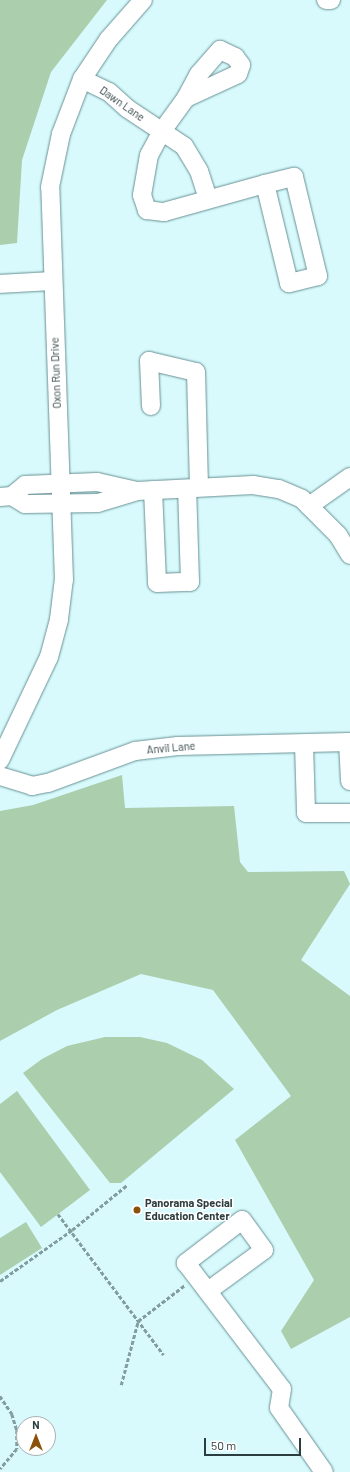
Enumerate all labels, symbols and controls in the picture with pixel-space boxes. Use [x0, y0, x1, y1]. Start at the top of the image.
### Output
street label: Dawn Lane [97, 84, 147, 124]
street label: Oxon Run Drive [48, 337, 64, 409]
street label: Anvil Lane [146, 739, 196, 757]
place label: Panorama Special Education Center [145, 1197, 233, 1223]
marker: Panorama Special Education Center [132, 1205, 142, 1215]
north arrow [16, 1416, 56, 1456]
text: N [32, 1418, 40, 1431]
scale bar [206, 1430, 303, 1456]
text: 50 m [211, 1438, 236, 1452]

